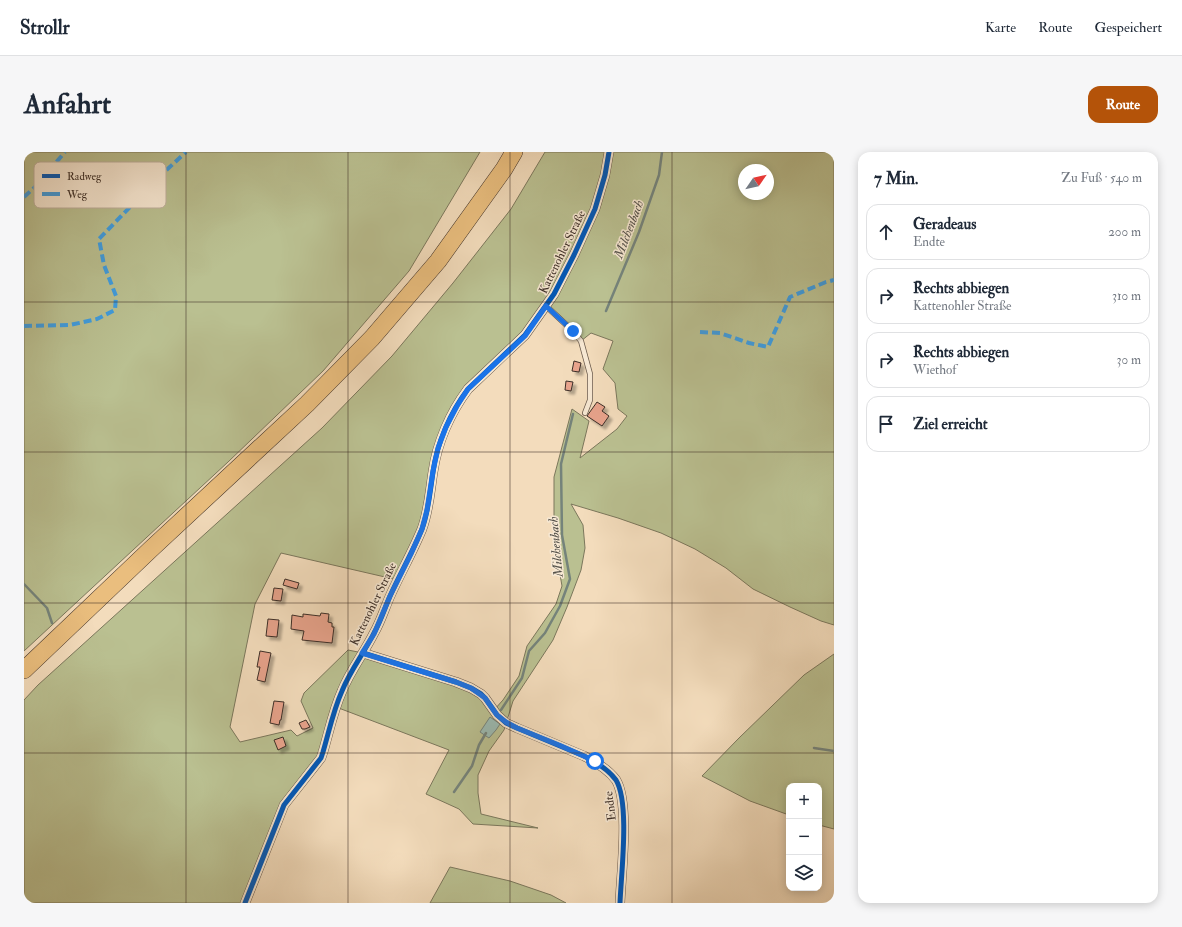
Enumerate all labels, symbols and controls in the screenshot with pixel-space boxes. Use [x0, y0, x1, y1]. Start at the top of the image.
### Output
text: Strollr [20, 16, 70, 40]
text: Karte [985, 19, 1016, 36]
text: Route [1038, 19, 1072, 36]
text: Gespeichert [1094, 19, 1162, 36]
button: Route [1088, 86, 1158, 123]
text: Anfahrt [24, 87, 111, 122]
legend [34, 162, 166, 208]
north arrow [738, 164, 774, 200]
text: 7 Min. [874, 168, 918, 189]
text: Radweg [67, 170, 102, 183]
text: Zu Fuß · 540 m [1061, 170, 1142, 186]
text: Weg [66, 188, 88, 201]
water label: Milchenbach [610, 198, 647, 262]
street label: Kattenohler Straße [536, 208, 589, 296]
text: Geradeaus [913, 215, 976, 234]
icon: ahead [875, 221, 897, 243]
text: 200 m [1108, 224, 1141, 240]
text: Endte [913, 234, 945, 250]
text: Rechts abbiegen [913, 279, 1009, 298]
icon: right [875, 285, 897, 307]
text: 310 m [1112, 288, 1141, 304]
text: Kattenohler Straße [913, 298, 1011, 314]
route end [564, 322, 582, 340]
text: Rechts abbiegen [913, 343, 1009, 362]
icon: right [875, 349, 897, 371]
text: 30 m [1117, 352, 1141, 368]
text: Wiethof [913, 362, 957, 378]
icon: arrive [875, 413, 897, 435]
text: Ziel erreicht [913, 415, 988, 434]
water label: Milchenbach [545, 516, 567, 579]
street label: Kattenohler Straße [347, 560, 400, 648]
route start [586, 752, 604, 770]
map controls [786, 783, 822, 891]
button: + [786, 783, 822, 819]
street label: Endte [601, 790, 620, 822]
button: − [786, 819, 822, 855]
button: layers [786, 855, 822, 891]

